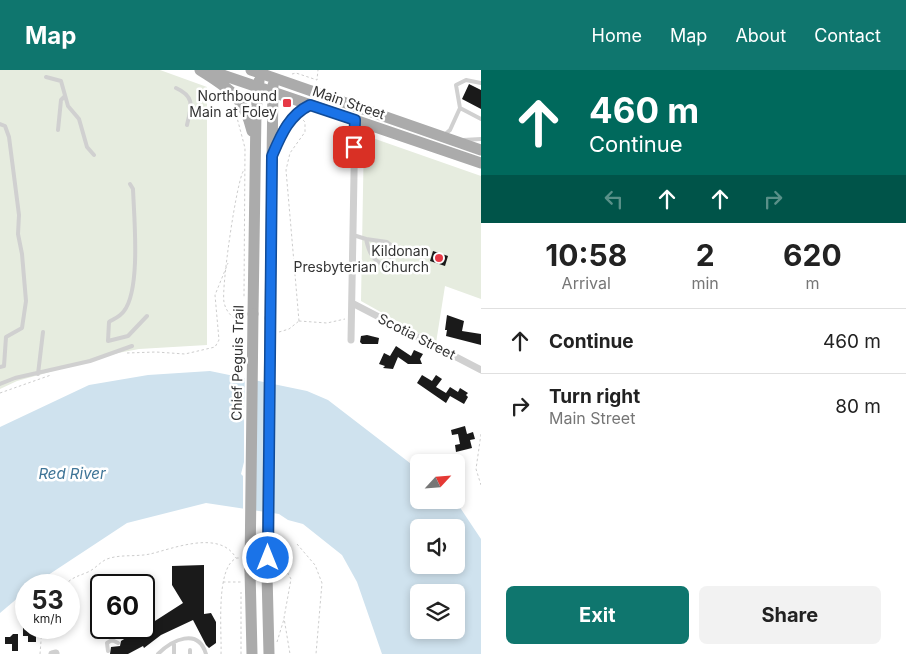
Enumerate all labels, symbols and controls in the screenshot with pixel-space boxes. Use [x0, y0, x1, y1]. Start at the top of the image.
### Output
text: Map [25, 21, 76, 50]
text: Home [592, 25, 642, 46]
text: Map [670, 25, 707, 46]
text: About [735, 25, 786, 46]
text: Contact [814, 25, 881, 46]
street label: Main Street [310, 82, 388, 122]
place label: Northbound Main at Foley [189, 87, 277, 120]
text: 460 m [589, 89, 699, 131]
icon: ahead [506, 90, 571, 155]
marker: Northbound Main at Foley [281, 97, 293, 109]
pin [333, 126, 375, 168]
text: Continue [589, 131, 683, 157]
icon: arrive [340, 133, 368, 161]
icon: left [600, 185, 628, 213]
icon: ahead [653, 185, 681, 213]
icon: ahead [706, 185, 734, 213]
icon: right [759, 185, 787, 213]
text: 10:58 [545, 237, 627, 273]
text: 2 [696, 237, 715, 273]
text: 620 [783, 237, 842, 273]
place label: Kildonan Presbyterian Church [293, 242, 429, 275]
marker: Kildonan Presbyterian Church [433, 252, 445, 264]
text: Arrival [562, 273, 611, 293]
text: min [691, 273, 719, 293]
text: m [805, 273, 819, 293]
street label: Chief Peguis Trail [227, 305, 247, 421]
street label: Scotia Street [375, 309, 459, 363]
icon: ahead [506, 327, 534, 355]
text: Continue [549, 330, 634, 353]
text: 460 m [823, 330, 881, 353]
text: Turn right [549, 385, 640, 408]
icon: right [506, 392, 534, 420]
text: 80 m [835, 395, 881, 418]
text: Main Street [549, 408, 635, 428]
north arrow [410, 454, 465, 509]
map controls [410, 454, 465, 639]
water label: Red River [38, 464, 106, 483]
button: sound [410, 519, 465, 574]
position arrow [241, 531, 293, 583]
speed limit sign: 60 [90, 574, 155, 639]
button: layers [410, 584, 465, 639]
text: 53 [31, 585, 64, 615]
button: Exit [506, 586, 689, 644]
button: Share [699, 586, 881, 644]
text: km/h [33, 611, 62, 626]

